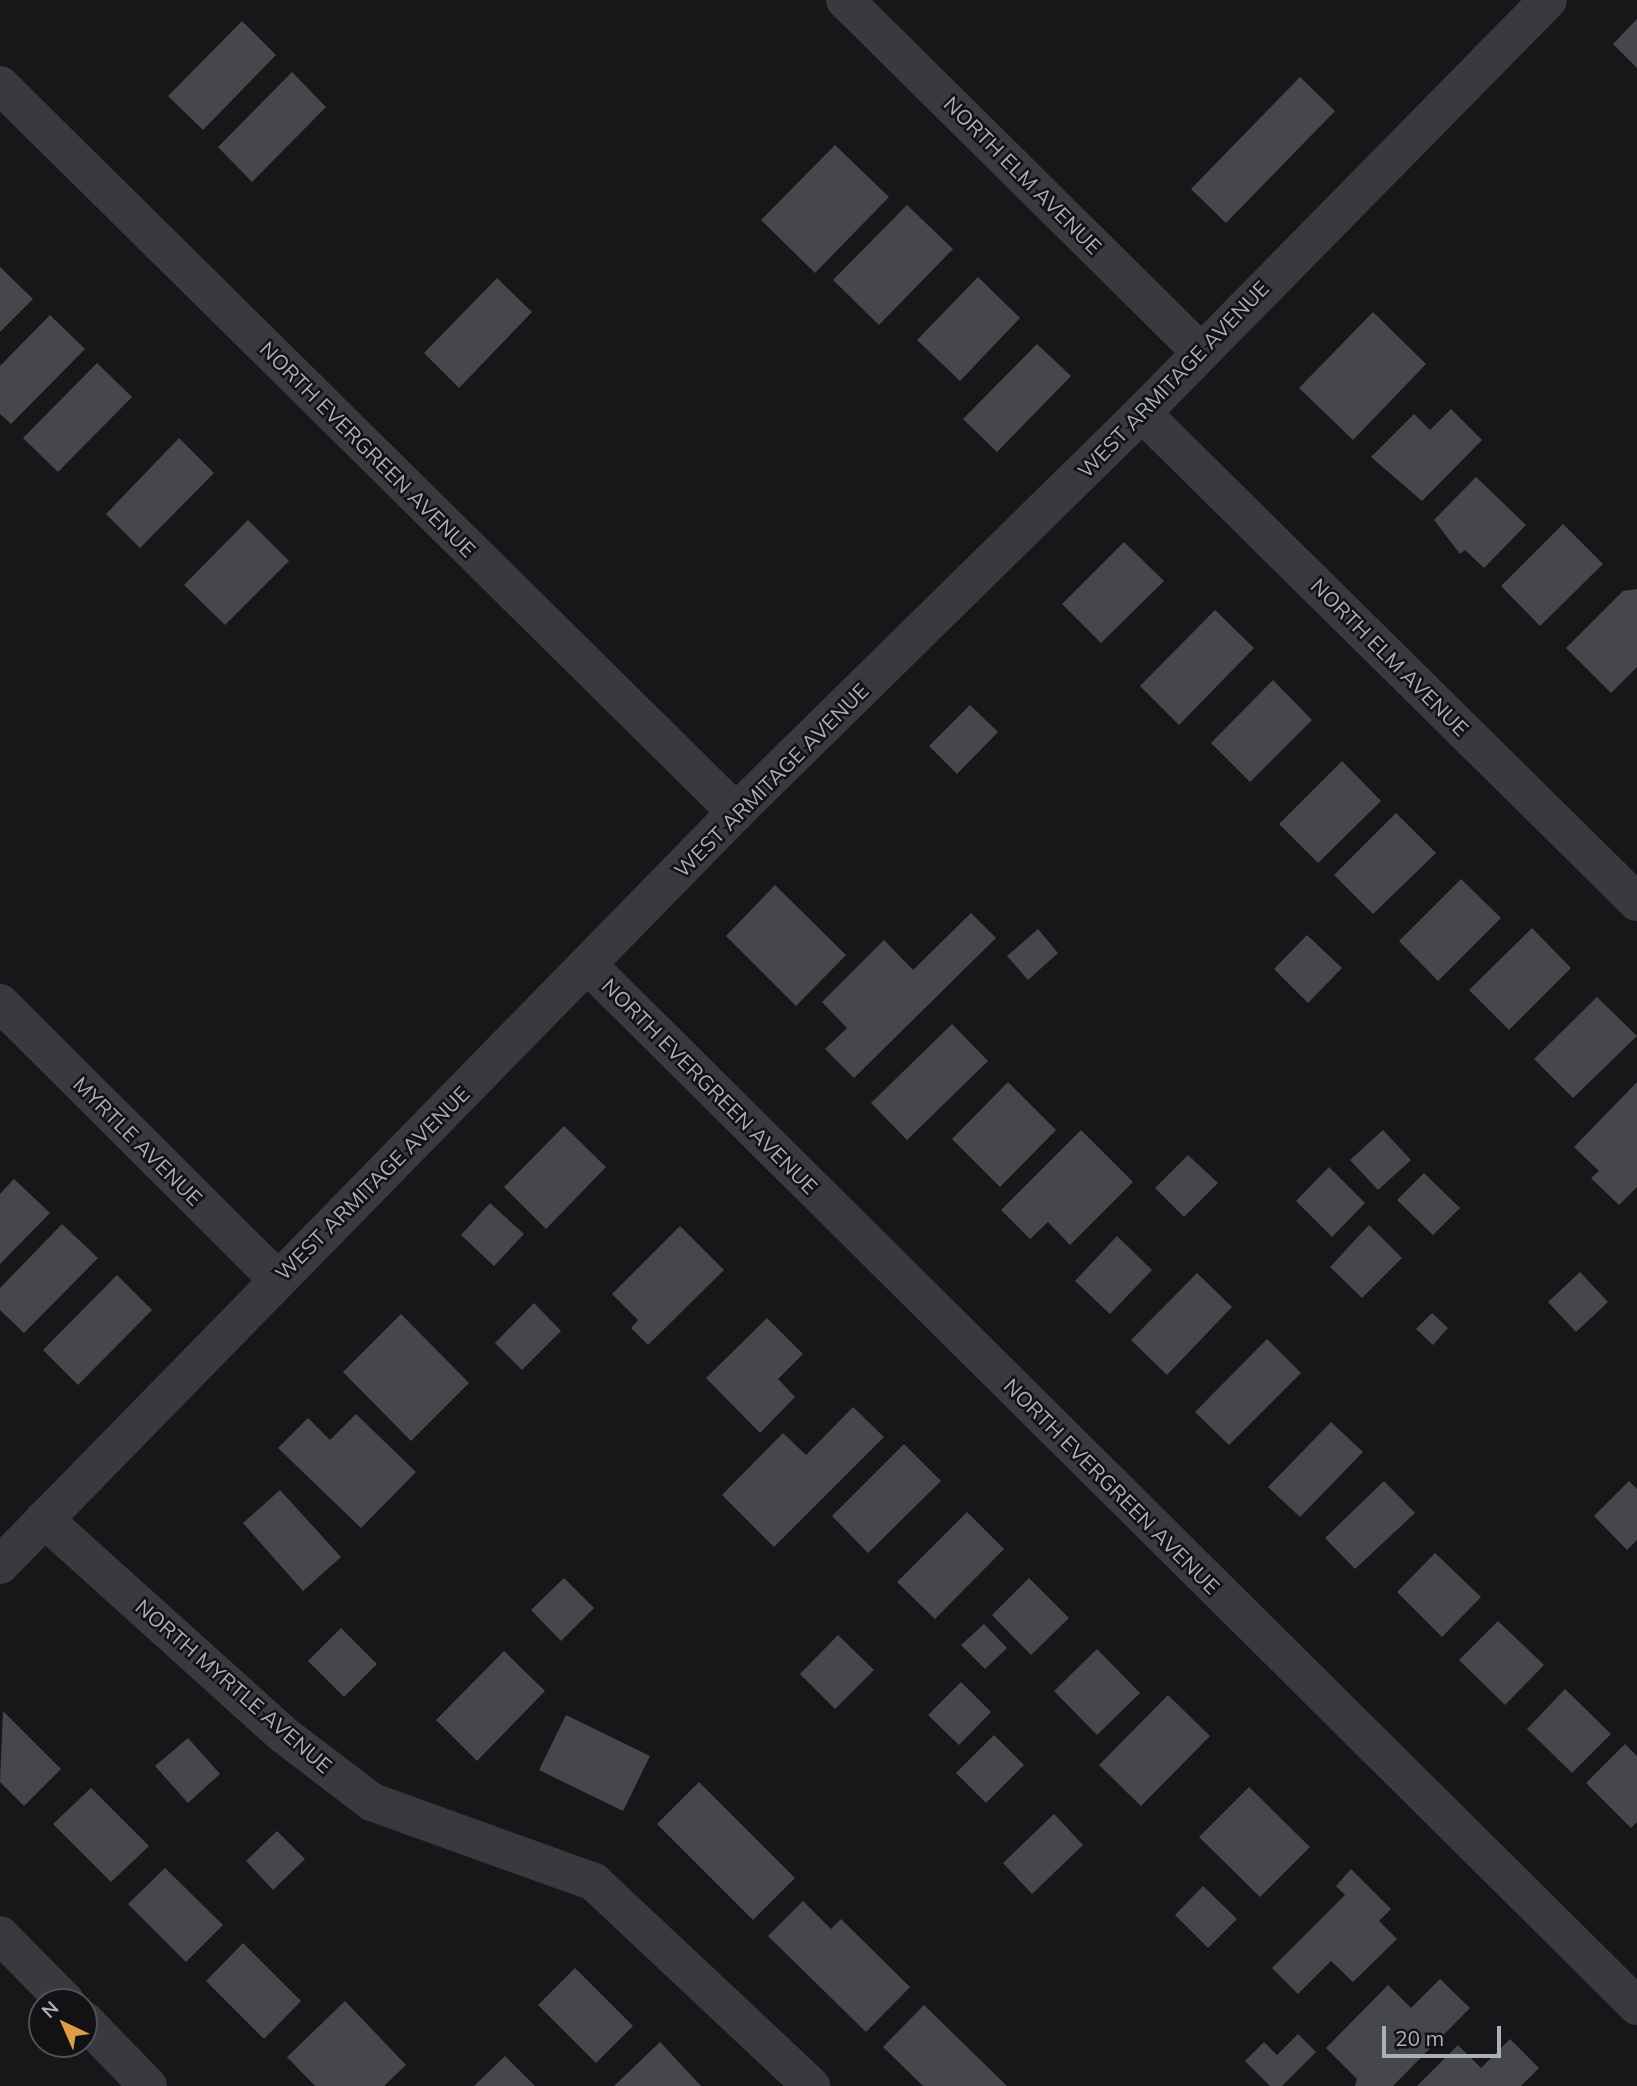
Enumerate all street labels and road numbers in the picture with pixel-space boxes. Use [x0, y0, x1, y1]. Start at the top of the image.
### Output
street label: NORTH ELM AVENUE [939, 91, 1107, 259]
street label: WEST ARMITAGE AVENUE [1072, 275, 1274, 483]
street label: NORTH EVERGREEN AVENUE [255, 336, 481, 562]
street label: NORTH ELM AVENUE [1306, 573, 1474, 741]
street label: WEST ARMITAGE AVENUE [669, 678, 873, 882]
street label: NORTH EVERGREEN AVENUE [597, 973, 823, 1199]
street label: MYRTLE AVENUE [68, 1071, 208, 1211]
street label: WEST ARMITAGE AVENUE [270, 1081, 474, 1285]
street label: NORTH EVERGREEN AVENUE [999, 1373, 1225, 1599]
street label: NORTH MYRTLE AVENUE [131, 1594, 337, 1778]

